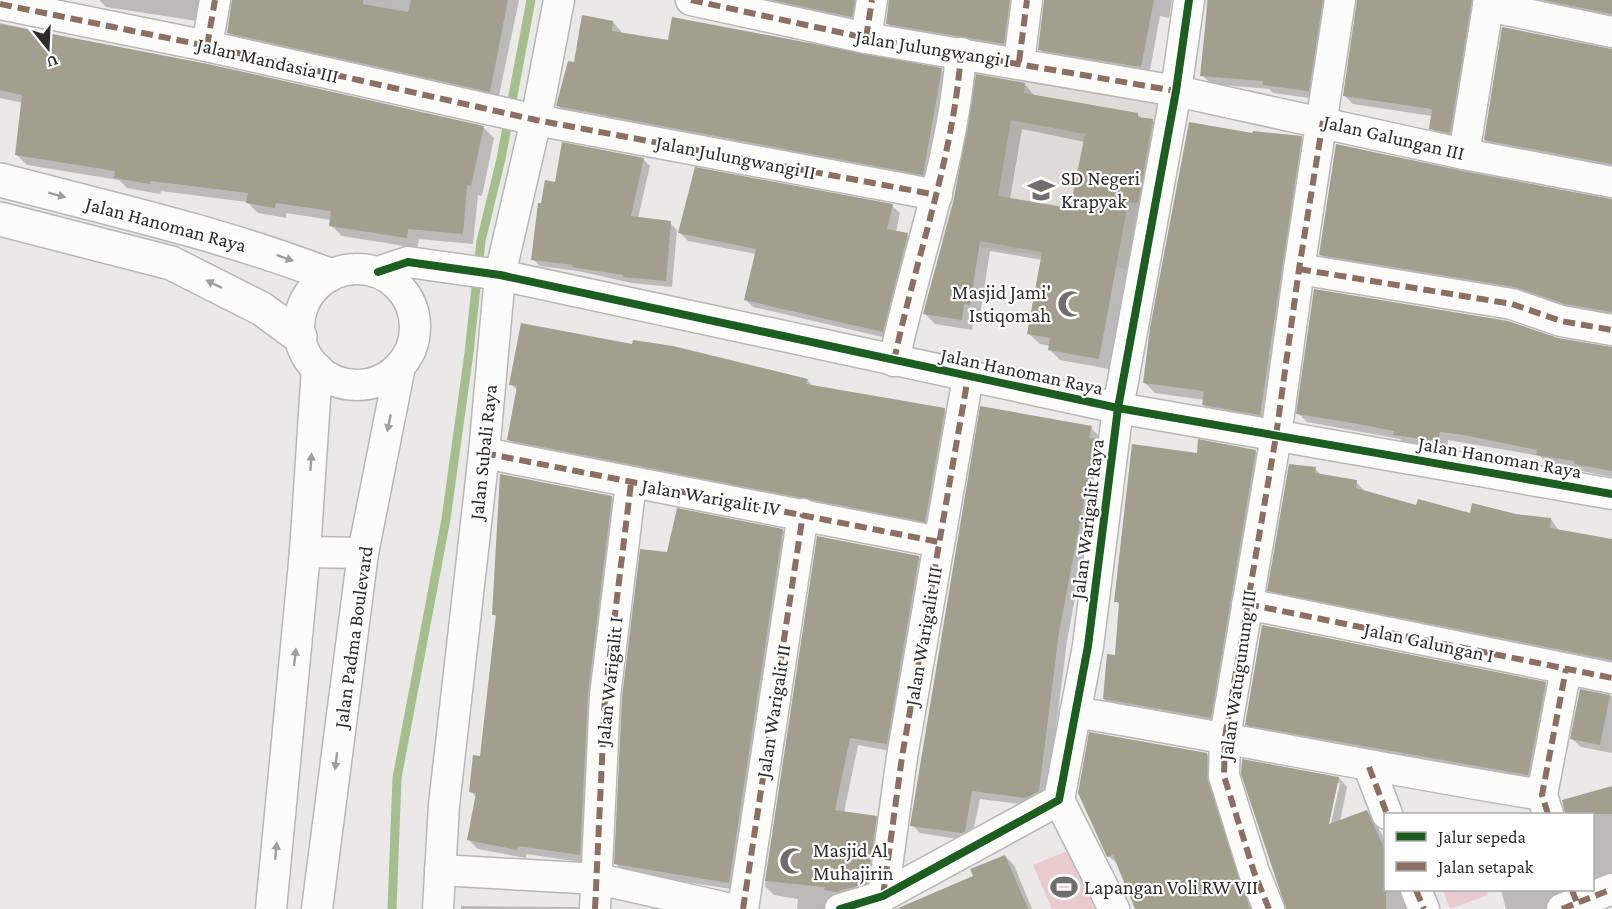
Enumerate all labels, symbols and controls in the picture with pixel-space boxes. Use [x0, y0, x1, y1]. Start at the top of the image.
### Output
north arrow [18, 18, 78, 78]
street label: Jalan Julungwangi I [852, 25, 1012, 72]
street label: Jalan Mandasia III [193, 33, 341, 88]
text: U [45, 52, 60, 72]
street label: Jalan Galungan III [1319, 110, 1467, 165]
street label: Jalan Julungwangi II [652, 130, 818, 184]
place label: SD Negeri Krapyak [1061, 167, 1140, 213]
school or university icon: SD Negeri Krapyak [1026, 175, 1056, 205]
one-way arrow [47, 190, 66, 200]
street label: Jalan Hanoman Raya [81, 191, 249, 257]
one-way arrow [276, 254, 294, 264]
one-way arrow [206, 280, 223, 289]
place label: Masjid Jami' Istiqomah [952, 281, 1051, 327]
mosque icon: Masjid Jami' Istiqomah [1056, 289, 1086, 319]
street label: Jalan Hanoman Raya [937, 343, 1105, 400]
street label: Jalan Subali Raya [465, 383, 502, 523]
one-way arrow [384, 414, 393, 433]
street label: Jalan Hanoman Raya [1414, 431, 1583, 483]
street label: Jalan Warigalit Raya [1066, 438, 1109, 603]
one-way arrow [306, 453, 315, 472]
street label: Jalan Warigalit IV [638, 474, 783, 521]
street label: Jalan Padma Boulevard [329, 544, 378, 732]
street label: Jalan Warigalit III [900, 565, 947, 710]
street label: Jalan Watugunung III [1214, 588, 1261, 764]
street label: Jalan Warigalit I [591, 616, 628, 748]
street label: Jalan Galungan I [1360, 617, 1496, 667]
street label: Jalan Warigalit II [751, 643, 795, 782]
one-way arrow [290, 647, 300, 666]
one-way arrow [331, 752, 341, 771]
legend [1384, 813, 1594, 891]
text: Jalur sepeda [1436, 827, 1526, 847]
place label: Masjid Al Muhajirin [813, 839, 894, 885]
one-way arrow [271, 841, 281, 860]
mosque icon: Masjid Al Muhajirin [778, 846, 808, 876]
text: Jalan setapak [1436, 857, 1534, 877]
sports icon: Lapangan Voli RW VII [1049, 872, 1079, 902]
place label: Lapangan Voli RW VII [1084, 876, 1258, 899]

